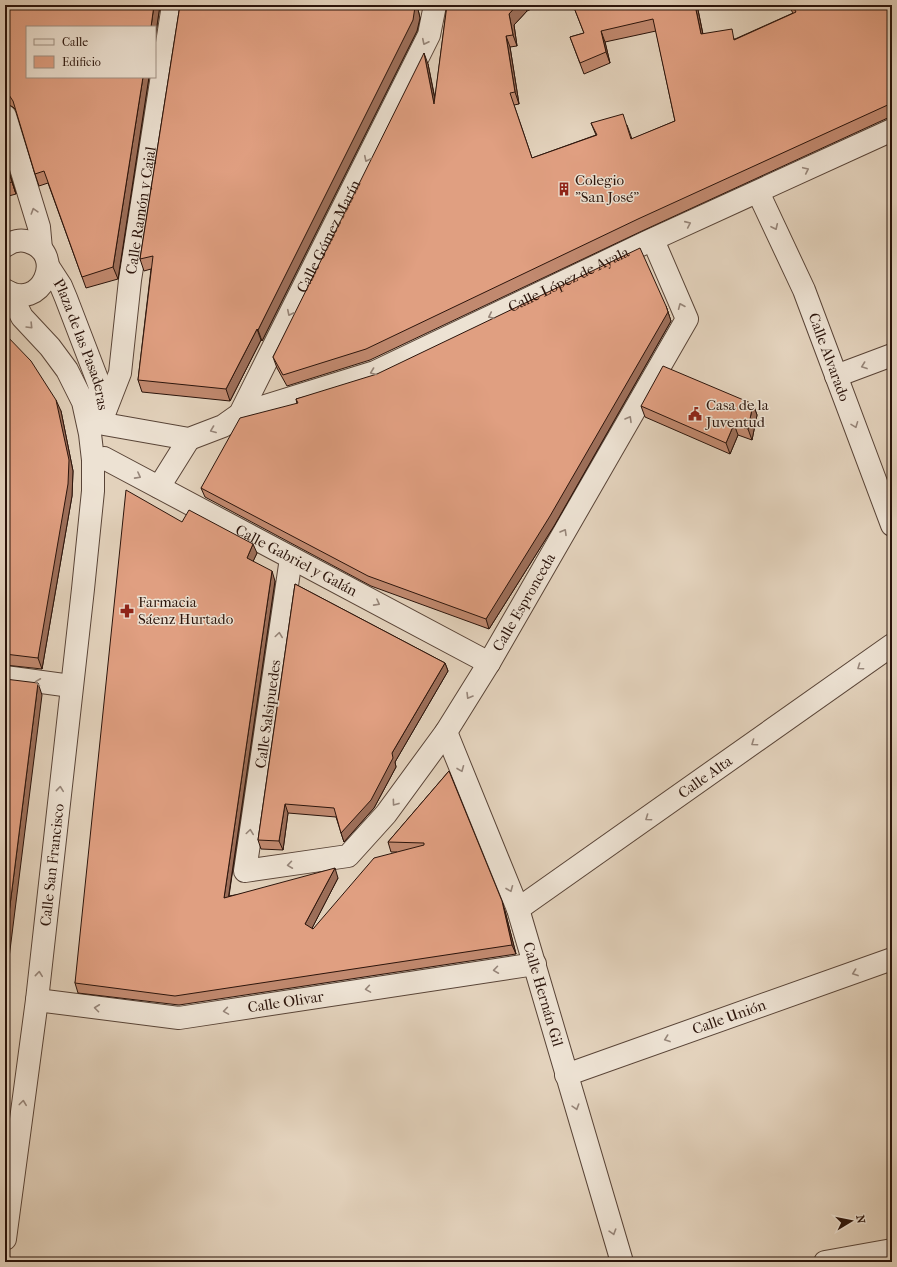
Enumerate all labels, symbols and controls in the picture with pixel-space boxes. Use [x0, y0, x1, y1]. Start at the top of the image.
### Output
legend [26, 26, 156, 78]
text: Calle [62, 35, 88, 49]
one-way arrow [422, 38, 430, 46]
text: Edificio [62, 55, 101, 69]
street label: Calle Ramón y Cajal [122, 145, 160, 276]
one-way arrow [364, 154, 372, 162]
one-way arrow [803, 166, 810, 174]
place label: Colegio "San José" [575, 171, 639, 206]
street label: Calle Gómez Marín [293, 177, 364, 296]
building icon: Colegio "San José" [556, 181, 572, 197]
one-way arrow [30, 208, 39, 215]
one-way arrow [685, 220, 692, 228]
one-way arrow [770, 223, 778, 230]
street label: Calle López de Ayala [505, 242, 633, 316]
street label: Plaza de las Pasaderas [50, 275, 112, 412]
one-way arrow [678, 302, 686, 310]
one-way arrow [287, 308, 295, 316]
street label: Calle Alvarado [804, 310, 854, 404]
one-way arrow [488, 311, 495, 319]
one-way arrow [25, 321, 33, 329]
one-way arrow [861, 361, 868, 369]
one-way arrow [370, 367, 377, 375]
place label: Casa de la Juventud [705, 396, 770, 431]
public building icon: Casa de la Juventud [687, 406, 703, 422]
one-way arrow [625, 416, 632, 423]
one-way arrow [850, 422, 858, 429]
one-way arrow [210, 425, 217, 433]
one-way arrow [134, 471, 142, 479]
street label: Calle Gabriel y Galán [232, 521, 361, 600]
one-way arrow [560, 529, 567, 536]
street label: Calle Espronceda [489, 549, 560, 655]
place label: Farmacia Sáenz Hurtado [138, 593, 234, 628]
one-way arrow [372, 598, 380, 606]
pharmacy icon: Farmacia Sáenz Hurtado [119, 603, 135, 619]
one-way arrow [274, 631, 283, 638]
street label: Calle Salsipuedes [251, 658, 285, 770]
one-way arrow [857, 662, 864, 670]
one-way arrow [35, 678, 41, 687]
one-way arrow [466, 692, 473, 699]
one-way arrow [751, 738, 758, 745]
street label: Calle Alta [675, 751, 736, 802]
one-way arrow [456, 764, 464, 772]
one-way arrow [55, 786, 64, 792]
one-way arrow [392, 798, 399, 805]
street label: Calle San Francisco [36, 802, 68, 927]
one-way arrow [645, 813, 652, 821]
one-way arrow [245, 829, 254, 835]
one-way arrow [287, 860, 293, 869]
one-way arrow [505, 885, 513, 893]
street label: Calle Hernán Gil [519, 940, 567, 1049]
one-way arrow [493, 965, 499, 974]
one-way arrow [852, 968, 859, 976]
one-way arrow [35, 971, 44, 977]
one-way arrow [365, 984, 371, 993]
street label: Calle Olivar [246, 987, 326, 1016]
street label: Calle Unión [690, 996, 768, 1038]
one-way arrow [94, 1004, 100, 1013]
one-way arrow [222, 1006, 229, 1015]
one-way arrow [663, 1035, 670, 1043]
one-way arrow [19, 1100, 28, 1106]
one-way arrow [571, 1103, 580, 1110]
north arrow [831, 1201, 871, 1241]
text: N [853, 1214, 868, 1225]
one-way arrow [608, 1228, 617, 1235]

